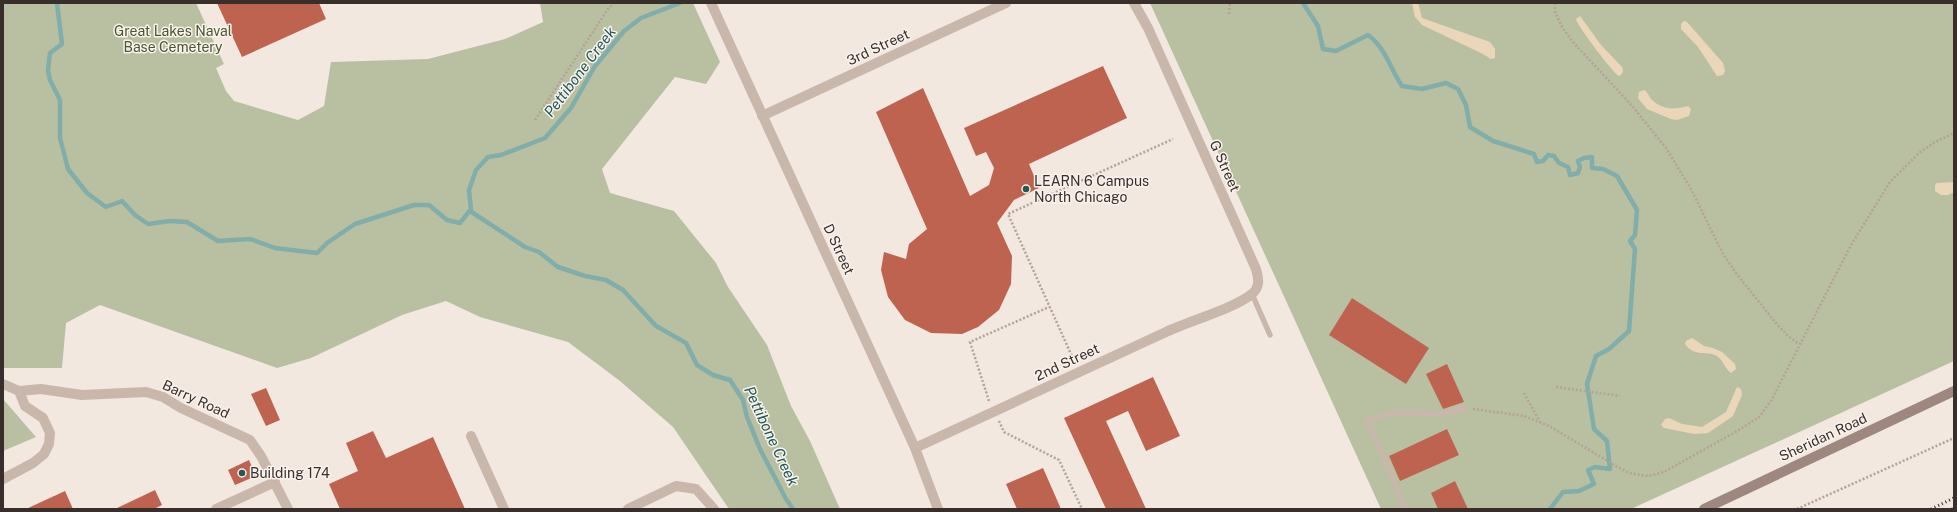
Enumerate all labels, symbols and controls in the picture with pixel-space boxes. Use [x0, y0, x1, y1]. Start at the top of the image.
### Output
park label: Great Lakes Naval Base Cemetery [114, 23, 232, 55]
water label: Pettibone Creek [540, 23, 619, 120]
street label: 3rd Street [844, 26, 912, 68]
street label: G Street [1207, 138, 1243, 194]
place label: LEARN 6 Campus North Chicago [1034, 173, 1149, 205]
marker: LEARN 6 Campus North Chicago [1021, 184, 1031, 194]
street label: D Street [820, 221, 858, 277]
street label: 2nd Street [1032, 340, 1102, 384]
street label: Barry Road [160, 376, 232, 422]
water label: Pettibone Creek [741, 383, 802, 489]
street label: Sheridan Road [1777, 410, 1869, 464]
place label: Building 174 [250, 465, 330, 481]
marker: Building 174 [237, 468, 247, 478]

